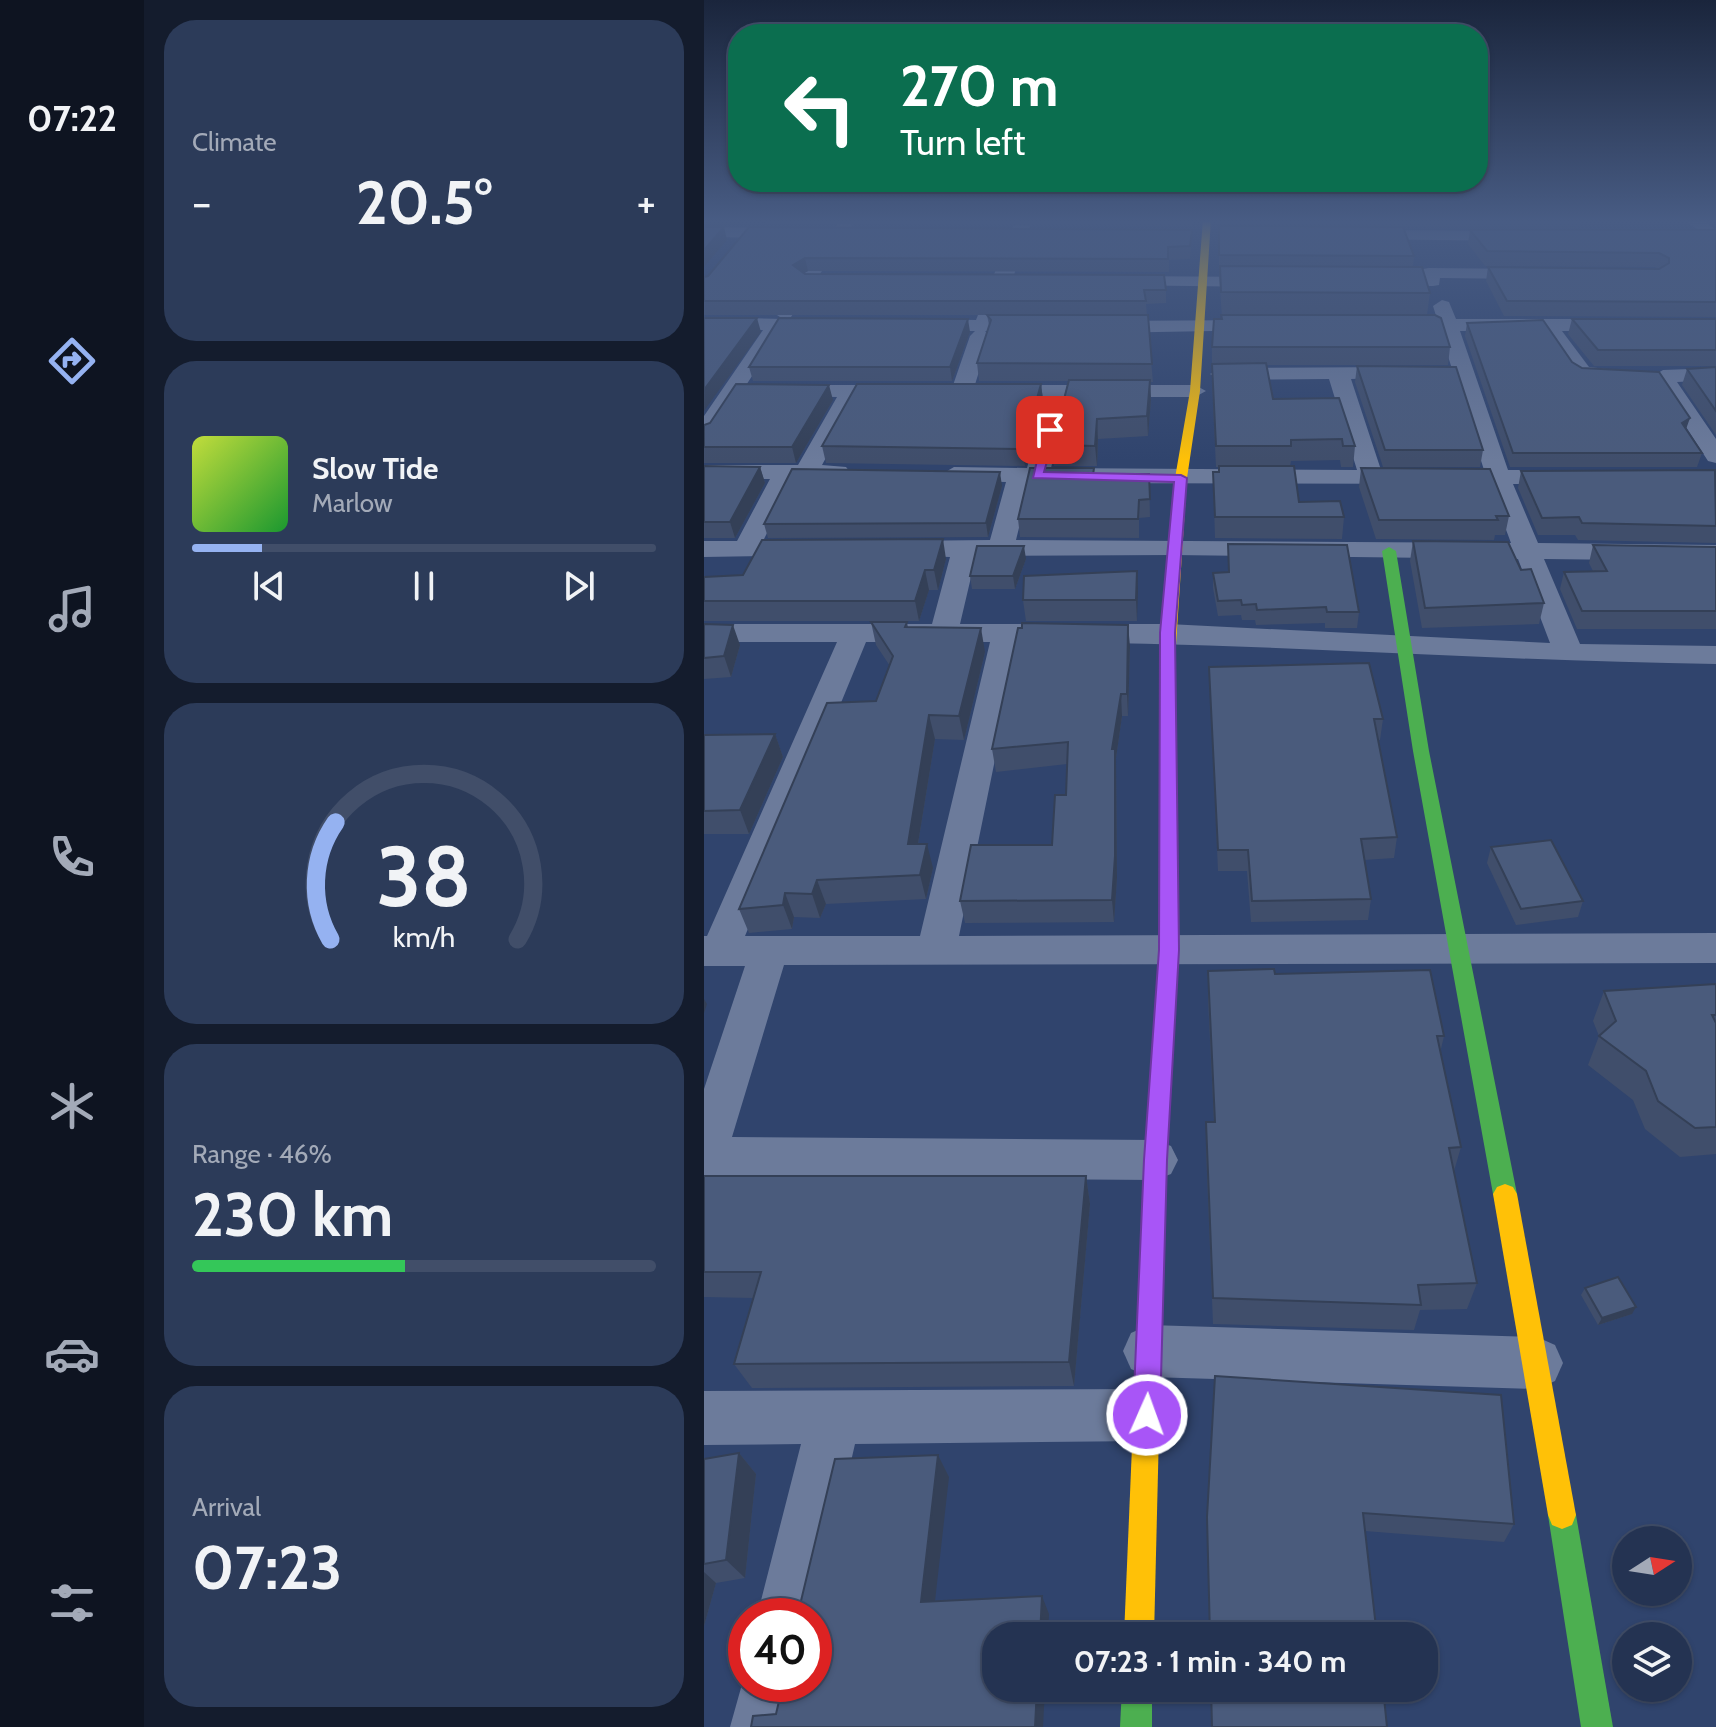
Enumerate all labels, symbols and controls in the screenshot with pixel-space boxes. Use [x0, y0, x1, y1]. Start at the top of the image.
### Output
text: 270 m [900, 52, 1058, 120]
icon: left [768, 56, 872, 160]
text: 07:22 [27, 96, 117, 140]
text: Turn left [900, 120, 1025, 164]
text: Climate [192, 126, 277, 158]
text: 20.5° [356, 166, 492, 239]
text: − [192, 176, 211, 229]
text: + [637, 176, 656, 229]
icon: directions [44, 333, 100, 389]
pin [1016, 396, 1084, 464]
icon: arrive [1028, 408, 1072, 452]
text: Slow Tide [312, 450, 439, 487]
text: Marlow [312, 487, 393, 519]
icon: previous [247, 564, 291, 608]
icon: pause [402, 564, 446, 608]
icon: next [557, 564, 601, 608]
icon: music [44, 581, 100, 637]
text: 38 [376, 825, 472, 926]
icon: phone [44, 829, 100, 885]
text: km/h [393, 919, 455, 954]
icon: climate [44, 1078, 100, 1134]
text: Range · 46% [192, 1138, 332, 1170]
text: 230 km [192, 1178, 393, 1251]
icon: car [44, 1326, 100, 1382]
position arrow [1105, 1373, 1189, 1457]
text: Arrival [192, 1491, 261, 1523]
north arrow [1612, 1526, 1692, 1606]
map controls [1612, 1526, 1692, 1702]
text: 07:23 [192, 1531, 342, 1604]
icon: filters [44, 1575, 100, 1631]
speed limit sign: 40 [728, 1598, 832, 1702]
button: layers [1612, 1622, 1692, 1702]
text: 07:23 · 1 min · 340 m [1074, 1643, 1346, 1680]

